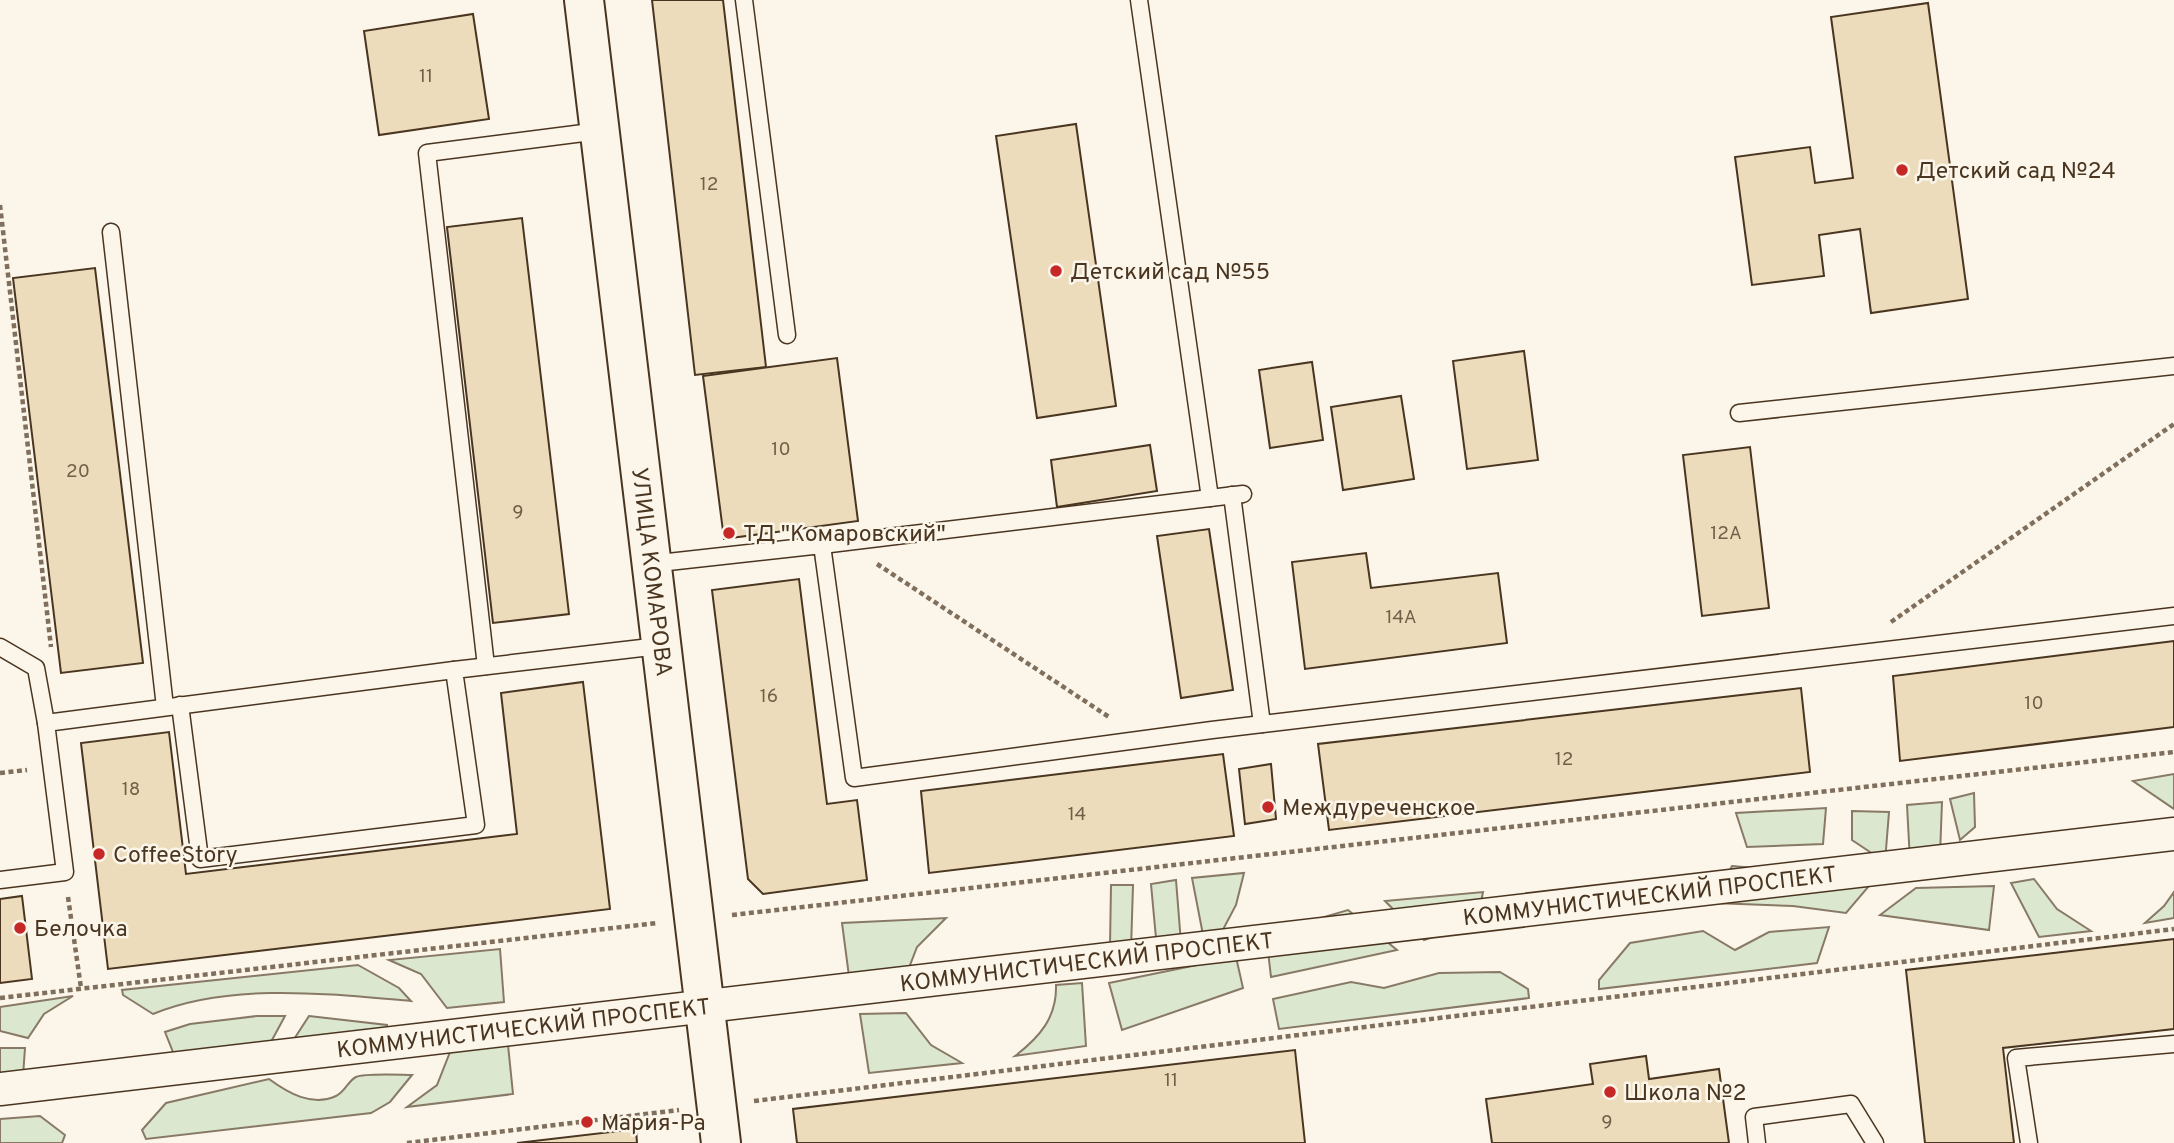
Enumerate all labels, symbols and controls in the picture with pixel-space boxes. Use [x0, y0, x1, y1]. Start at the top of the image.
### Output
house number: 11 [419, 65, 433, 89]
place label: Детский сад №24 [1916, 158, 2116, 187]
marker: Детский сад №24 [1894, 162, 1910, 178]
house number: 12 [700, 173, 718, 197]
place label: Детский сад №55 [1070, 259, 1270, 288]
marker: Детский сад №55 [1048, 263, 1064, 279]
house number: 10 [771, 438, 791, 462]
house number: 20 [66, 460, 90, 484]
street label: УЛИЦА КОМАРОВА [623, 466, 677, 678]
house number: 9 [512, 501, 524, 525]
place label: ТД "Комаровский" [743, 521, 946, 550]
house number: 12А [1710, 522, 1742, 546]
marker: ТД "Комаровский" [721, 525, 737, 541]
house number: 14А [1385, 606, 1417, 630]
house number: 16 [760, 685, 778, 709]
house number: 10 [2024, 692, 2044, 716]
house number: 12 [1555, 748, 1573, 772]
house number: 18 [122, 778, 140, 802]
place label: Междуреченское [1282, 795, 1475, 824]
marker: Междуреченское [1260, 799, 1276, 815]
house number: 14 [1068, 803, 1086, 827]
place label: CoffeeStory [113, 842, 238, 871]
marker: CoffeeStory [91, 846, 107, 862]
street label: КОММУНИСТИЧЕСКИЙ ПРОСПЕКТ [1461, 862, 1838, 934]
place label: Белочка [34, 916, 127, 945]
marker: Белочка [12, 920, 28, 936]
street label: КОММУНИСТИЧЕСКИЙ ПРОСПЕКТ [898, 928, 1275, 1000]
street label: КОММУНИСТИЧЕСКИЙ ПРОСПЕКТ [335, 994, 712, 1066]
house number: 11 [1164, 1069, 1178, 1093]
place label: Школа №2 [1624, 1080, 1747, 1109]
marker: Школа №2 [1602, 1084, 1618, 1100]
place label: Мария-Ра [601, 1110, 706, 1139]
house number: 9 [1601, 1111, 1613, 1135]
marker: Мария-Ра [579, 1114, 595, 1130]

